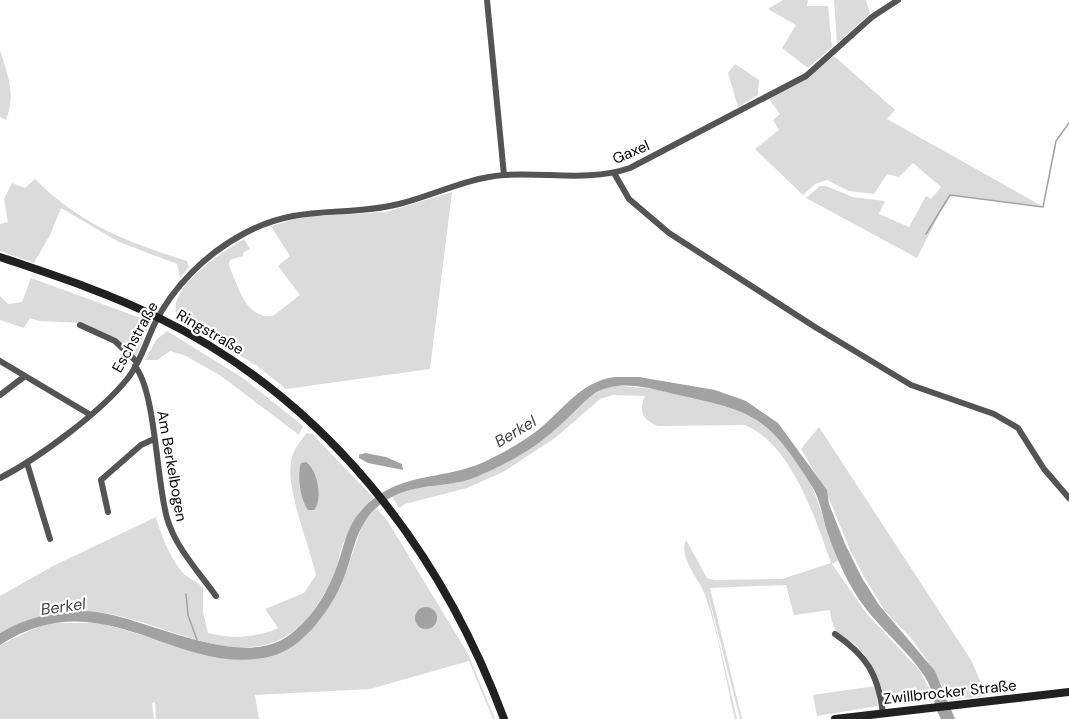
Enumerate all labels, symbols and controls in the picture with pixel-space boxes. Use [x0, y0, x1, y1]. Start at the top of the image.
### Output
street label: Gaxel [609, 135, 653, 169]
street label: Eschstraße [107, 298, 163, 376]
street label: Ringstraße [173, 305, 247, 359]
street label: Am Berkelbogen [152, 409, 192, 523]
water label: Berkel [490, 411, 540, 452]
water label: Berkel [39, 593, 87, 620]
street label: Zwillbrocker Straße [883, 675, 1017, 709]

